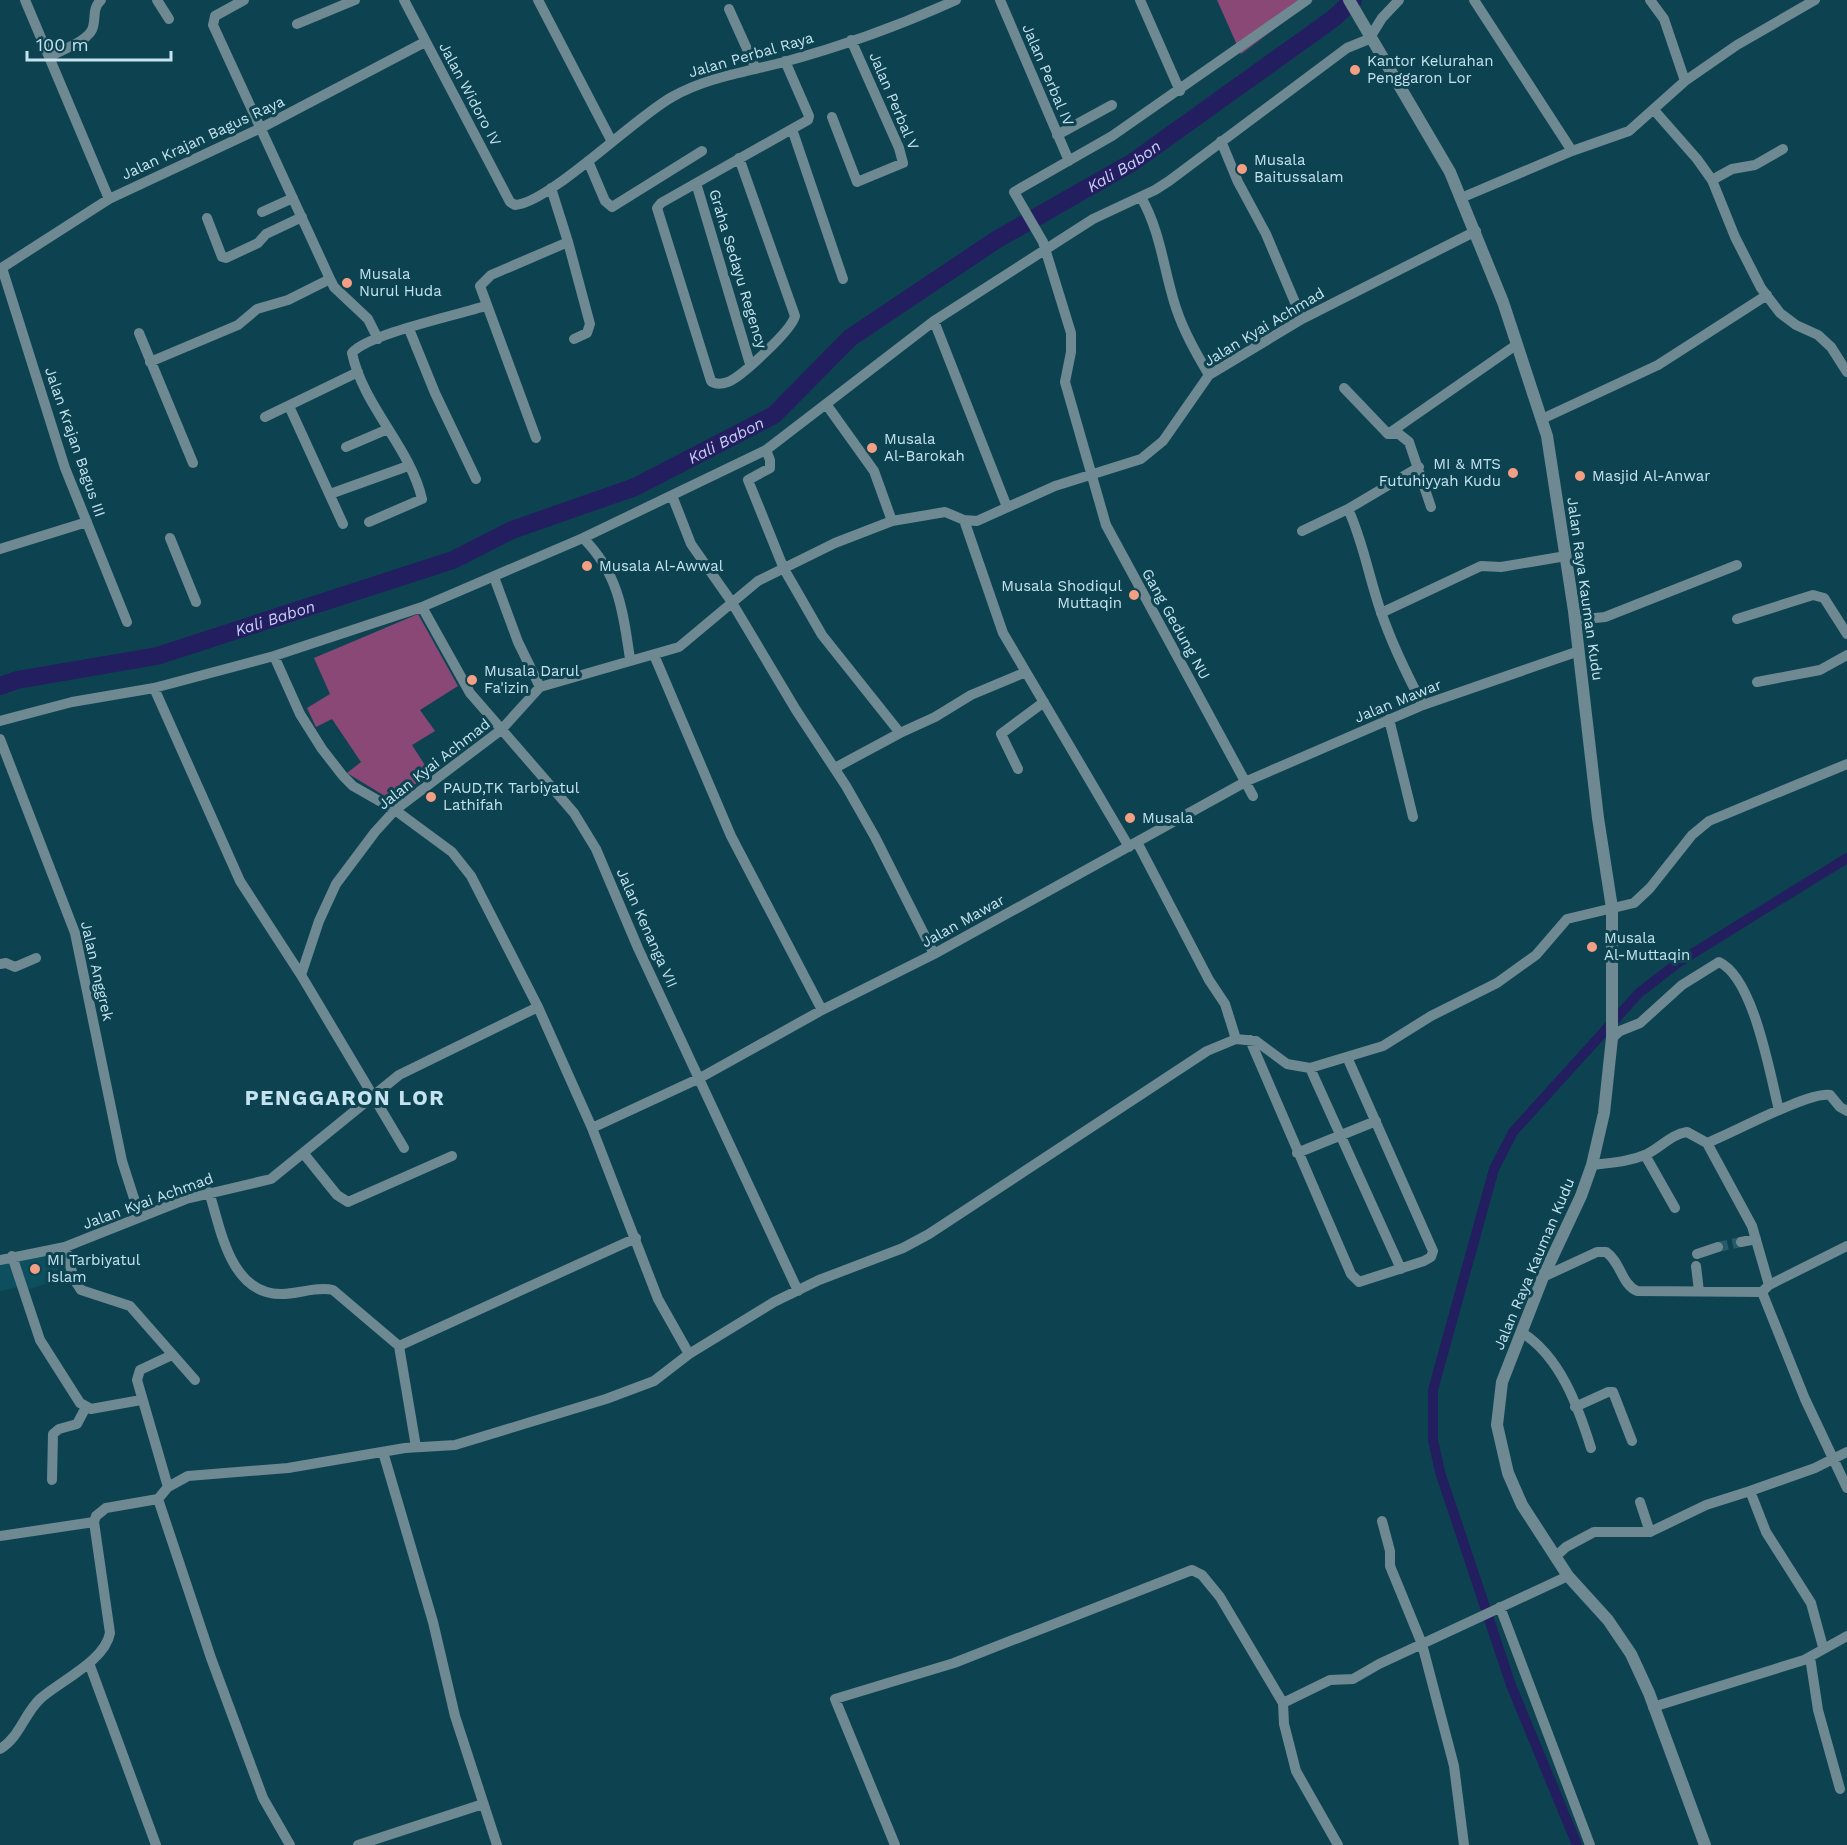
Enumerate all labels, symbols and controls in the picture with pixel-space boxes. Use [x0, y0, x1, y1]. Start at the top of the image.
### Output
street label: Jalan Perbal IV [1018, 21, 1078, 129]
scale bar [27, 24, 171, 62]
street label: Jalan Perbal Raya [686, 28, 816, 81]
text: 100 m [36, 34, 89, 55]
street label: Jalan Widoro IV [435, 39, 505, 149]
street label: Jalan Perbal V [865, 49, 923, 153]
place label: Kantor Kelurahan Penggaron Lor [1367, 52, 1494, 87]
marker: Kantor Kelurahan Penggaron Lor [1348, 63, 1362, 77]
street label: Jalan Krajan Bagus Raya [119, 92, 288, 184]
water label: Kali Babon [1084, 136, 1164, 196]
place label: Musala Baitussalam [1254, 151, 1344, 186]
marker: Musala Baitussalam [1235, 162, 1249, 176]
street label: Graha Sedayu Regency [705, 187, 771, 351]
place label: Musala Nurul Huda [359, 265, 442, 300]
marker: Musala Nurul Huda [340, 276, 354, 290]
street label: Jalan Kyai Achmad [1200, 284, 1328, 370]
street label: Jalan Krajan Bagus III [41, 365, 109, 519]
water label: Kali Babon [685, 412, 767, 467]
place label: Musala Al-Barokah [884, 430, 965, 465]
marker: Musala Al-Barokah [865, 441, 879, 455]
place label: MI & MTS Futuhiyyah Kudu [1379, 455, 1501, 490]
marker: MI & MTS Futuhiyyah Kudu [1506, 466, 1520, 480]
place label: Masjid Al-Anwar [1592, 467, 1710, 485]
marker: Masjid Al-Anwar [1573, 469, 1587, 483]
street label: Jalan Raya Kauman Kudu [1563, 496, 1607, 682]
place label: Musala Al-Awwal [599, 557, 724, 575]
marker: Musala Al-Awwal [580, 559, 594, 573]
street label: Gang Gedung NU [1138, 565, 1214, 683]
place label: Musala Shodiqul Muttaqin [1001, 577, 1122, 612]
marker: Musala Shodiqul Muttaqin [1127, 588, 1141, 602]
water label: Kali Babon [232, 596, 317, 640]
place label: Musala Darul Fa'izin [484, 662, 580, 697]
marker: Musala Darul Fa'izin [465, 673, 479, 687]
street label: Jalan Mawar [1352, 675, 1444, 727]
street label: Jalan Kyai Achmad [374, 715, 494, 813]
place label: PAUD,TK Tarbiyatul Lathifah [443, 779, 580, 814]
marker: PAUD,TK Tarbiyatul Lathifah [424, 790, 438, 804]
place label: Musala [1142, 809, 1194, 827]
marker: Musala [1123, 811, 1137, 825]
street label: Jalan Kenanga VII [613, 866, 681, 990]
street label: Jalan Mawar [918, 891, 1008, 951]
street label: Jalan Anggrek [77, 919, 117, 1023]
place label: Musala Al-Muttaqin [1604, 929, 1690, 964]
marker: Musala Al-Muttaqin [1585, 940, 1599, 954]
district label: PENGGARON LOR [245, 1085, 445, 1110]
street label: Jalan Kyai Achmad [80, 1169, 216, 1233]
street label: Jalan Raya Kauman Kudu [1490, 1175, 1578, 1353]
place label: MI Tarbiyatul Islam [47, 1251, 141, 1286]
marker: MI Tarbiyatul Islam [28, 1262, 42, 1276]

